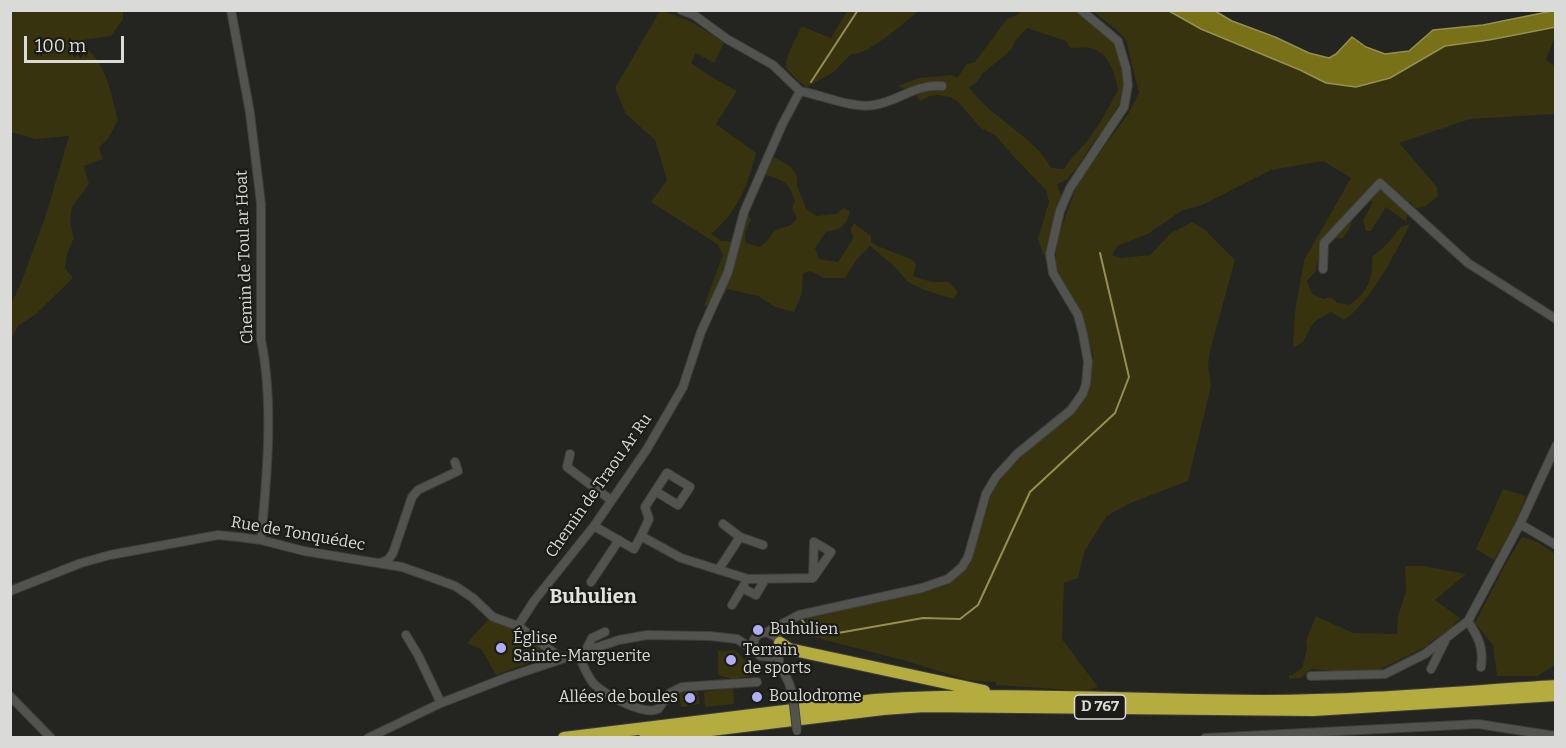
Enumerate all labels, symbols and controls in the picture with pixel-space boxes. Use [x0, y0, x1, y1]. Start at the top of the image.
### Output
scale bar [27, 24, 128, 62]
text: 100 m [35, 35, 86, 57]
street label: Chemin de Toul ar Hoat [232, 170, 258, 344]
street label: Chemin de Traou Ar Ru [542, 410, 656, 562]
street label: Rue de Tonquédec [229, 513, 367, 555]
district label: Buhulien [549, 585, 637, 609]
place label: Buhulien [770, 620, 838, 640]
marker: Buhulien [751, 623, 765, 637]
place label: Église Sainte-Marguerite [513, 629, 651, 667]
marker: Église Sainte-Marguerite [494, 641, 508, 655]
place label: Terrain de sports [743, 641, 811, 679]
marker: Terrain de sports [724, 653, 738, 667]
place label: Boulodrome [769, 687, 861, 707]
place label: Allées de boules [558, 688, 678, 708]
marker: Boulodrome [750, 690, 764, 704]
marker: Allées de boules [683, 691, 697, 705]
road number: D 767 [1074, 695, 1126, 719]

